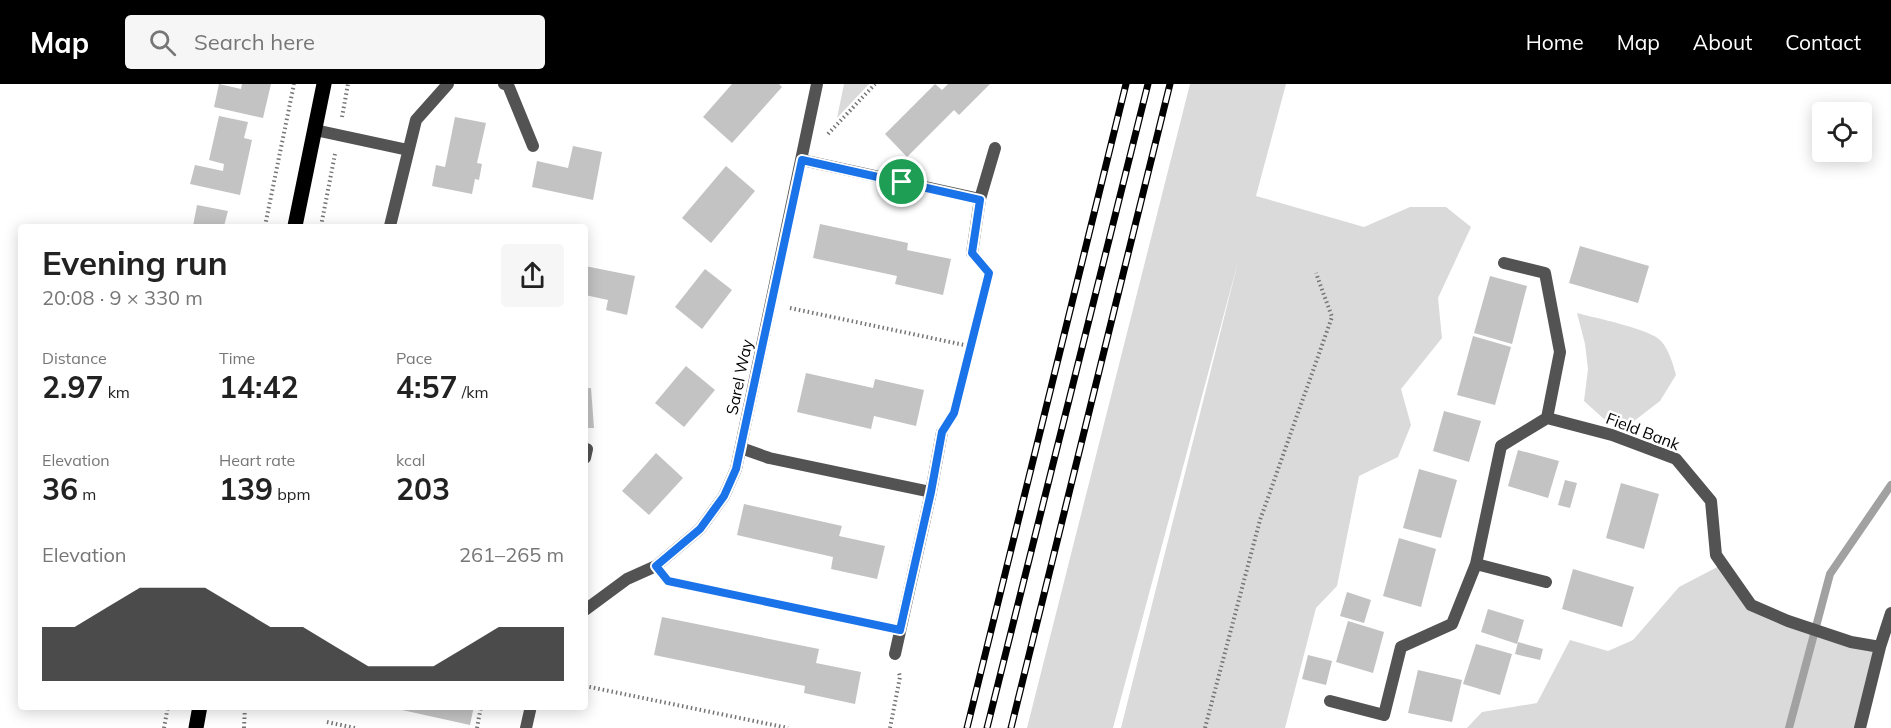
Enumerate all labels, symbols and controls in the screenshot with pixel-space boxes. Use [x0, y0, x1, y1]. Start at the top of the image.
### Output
search box [125, 15, 545, 69]
text: Map [30, 25, 89, 60]
icon: search [146, 26, 179, 59]
text: Search here [194, 28, 315, 56]
text: Home [1526, 29, 1584, 55]
text: Map [1617, 29, 1660, 55]
text: About [1693, 29, 1752, 55]
text: Contact [1785, 29, 1861, 55]
map controls [1812, 102, 1872, 162]
button: locate [1812, 102, 1872, 162]
pin [876, 156, 927, 207]
icon: arrive [885, 165, 918, 198]
text: Evening run [42, 242, 228, 283]
button: share [501, 244, 564, 307]
text: 20:08 · 9 × 330 m [42, 285, 203, 310]
street label: Sarel Way [721, 337, 757, 417]
text: Distance [42, 348, 107, 368]
text: Time [219, 348, 255, 368]
text: Pace [396, 348, 432, 368]
text: 2.97 [42, 368, 103, 406]
text: 14:42 [219, 368, 298, 406]
text: 4:57 [396, 368, 457, 406]
text: km [103, 382, 130, 402]
text: /km [457, 382, 488, 402]
street label: Field Bank [1603, 408, 1683, 454]
text: Elevation [42, 450, 110, 470]
text: Heart rate [219, 450, 295, 470]
text: kcal [396, 450, 425, 470]
text: 36 [42, 470, 78, 508]
text: 139 [219, 470, 273, 508]
text: 203 [396, 470, 450, 508]
text: m [78, 484, 96, 504]
text: bpm [273, 484, 310, 504]
text: Elevation [42, 542, 127, 567]
text: 261–265 m [459, 542, 564, 567]

